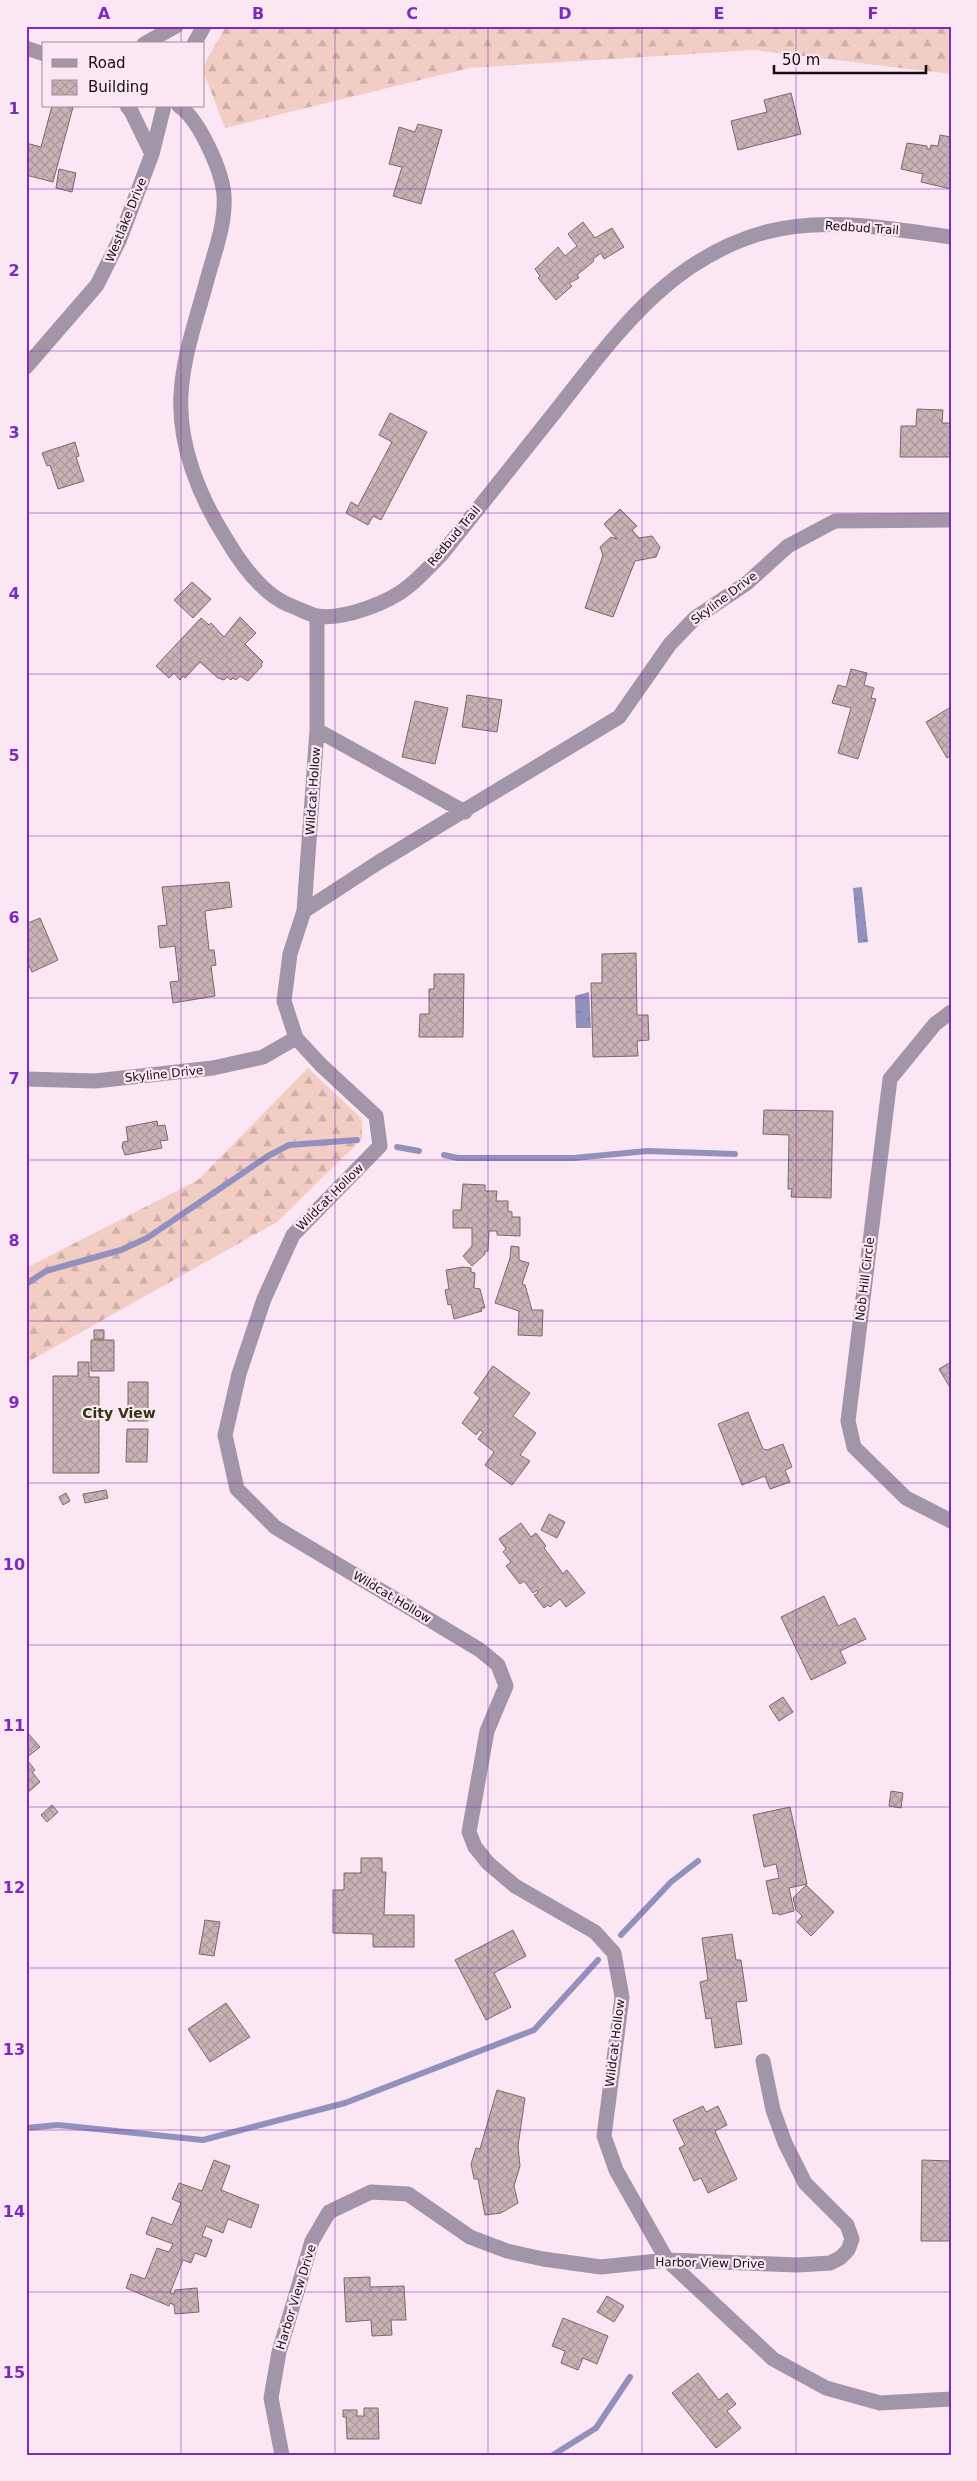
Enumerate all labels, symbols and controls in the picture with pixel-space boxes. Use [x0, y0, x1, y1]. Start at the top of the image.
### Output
text: A [98, 4, 111, 23]
text: B [252, 4, 264, 23]
text: C [406, 4, 418, 23]
text: D [558, 4, 572, 23]
text: E [714, 4, 724, 23]
text: F [868, 4, 878, 23]
legend [42, 42, 205, 108]
scale bar [774, 42, 927, 74]
text: 50 m [782, 51, 820, 69]
text: Road [88, 54, 126, 72]
text: Building [88, 78, 149, 96]
text: 1 [8, 99, 20, 118]
street label: Westlake Drive [103, 176, 149, 264]
street label: Redbud Trail [825, 218, 899, 238]
text: 2 [8, 261, 20, 280]
text: 3 [8, 423, 20, 442]
street label: Redbud Trail [425, 503, 483, 569]
street label: Skyline Drive [688, 569, 760, 627]
text: 4 [8, 584, 20, 603]
text: 5 [8, 746, 20, 765]
street label: Wildcat Hollow [303, 746, 323, 836]
text: 6 [8, 908, 20, 927]
street label: Skyline Drive [124, 1063, 204, 1085]
text: 7 [8, 1069, 20, 1088]
street label: Wildcat Hollow [294, 1161, 366, 1233]
text: 8 [8, 1231, 20, 1250]
street label: Nob Hill Circle [853, 1236, 877, 1322]
text: 9 [8, 1393, 20, 1412]
district label: City View [82, 1405, 156, 1421]
text: 10 [3, 1555, 25, 1574]
street label: Wildcat Hollow [350, 1568, 434, 1626]
text: 11 [3, 1716, 25, 1735]
text: 12 [3, 1878, 25, 1897]
street label: Wildcat Hollow [603, 1998, 627, 2088]
text: 13 [3, 2040, 25, 2059]
text: 14 [3, 2202, 25, 2221]
street label: Harbor View Drive [273, 2243, 319, 2351]
street label: Harbor View Drive [655, 2255, 765, 2271]
text: 15 [3, 2363, 25, 2382]

